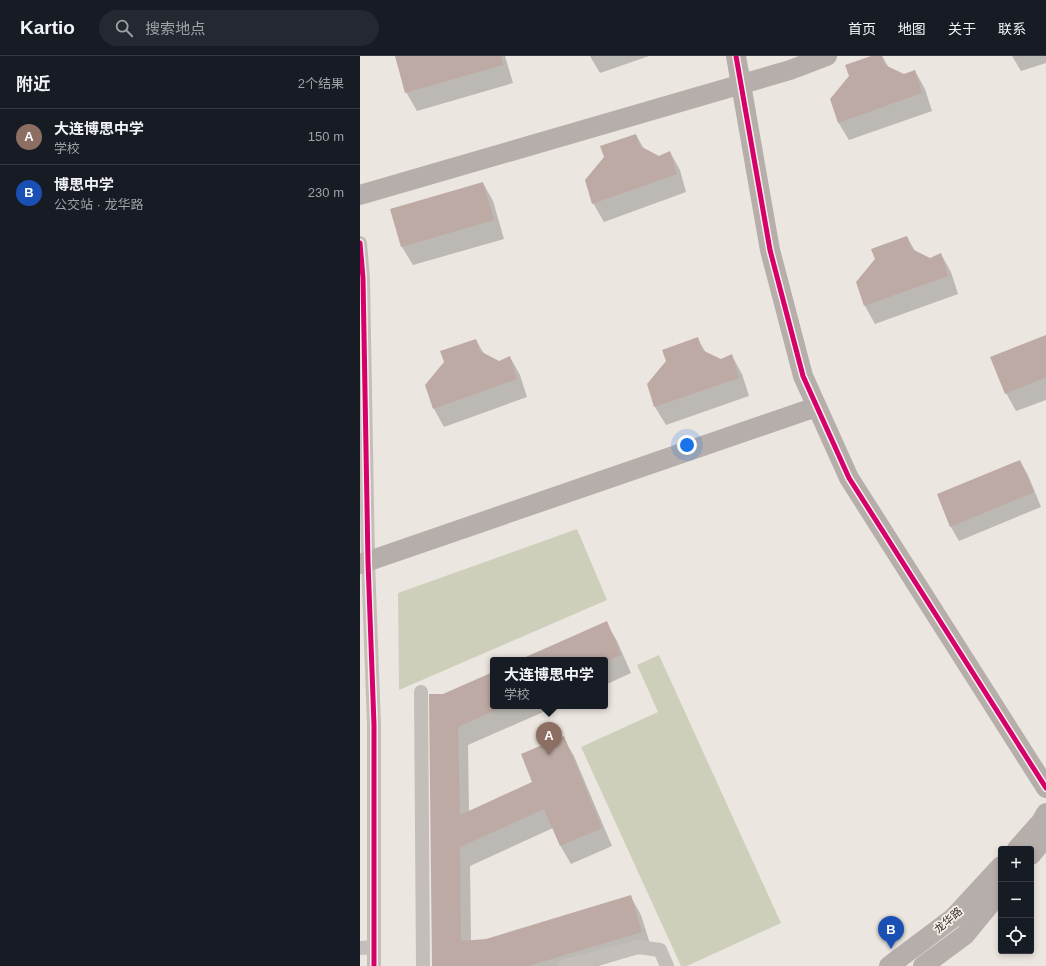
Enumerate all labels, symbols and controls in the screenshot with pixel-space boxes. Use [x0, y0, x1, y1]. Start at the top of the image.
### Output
search box [99, 10, 379, 46]
text: Kartio [20, 17, 75, 38]
icon: search [113, 17, 135, 39]
text: 搜索地点 [145, 20, 205, 37]
text: 首页 [848, 21, 876, 37]
text: 地图 [898, 21, 926, 37]
text: 关于 [948, 21, 976, 37]
text: 联系 [998, 21, 1026, 37]
text: 附近 [16, 75, 50, 94]
text: 2个结果 [298, 76, 344, 91]
text: 大连博思中学 [54, 120, 144, 137]
text: A [24, 129, 34, 144]
text: 150 m [308, 129, 344, 144]
text: 学校 [54, 141, 80, 156]
text: 博思中学 [54, 176, 114, 193]
text: B [24, 185, 34, 200]
text: 230 m [308, 185, 344, 200]
text: 公交站 · 龙华路 [54, 197, 144, 212]
your location [677, 435, 697, 455]
popup [490, 657, 608, 709]
text: 大连博思中学 [504, 666, 594, 683]
text: 学校 [504, 687, 530, 702]
pin: A [536, 722, 562, 755]
map controls [998, 846, 1034, 954]
button: + [998, 846, 1034, 882]
button: − [998, 882, 1034, 918]
street label: 龙华路 [932, 905, 964, 935]
pin: B [878, 916, 904, 949]
button: locate [998, 918, 1034, 954]

